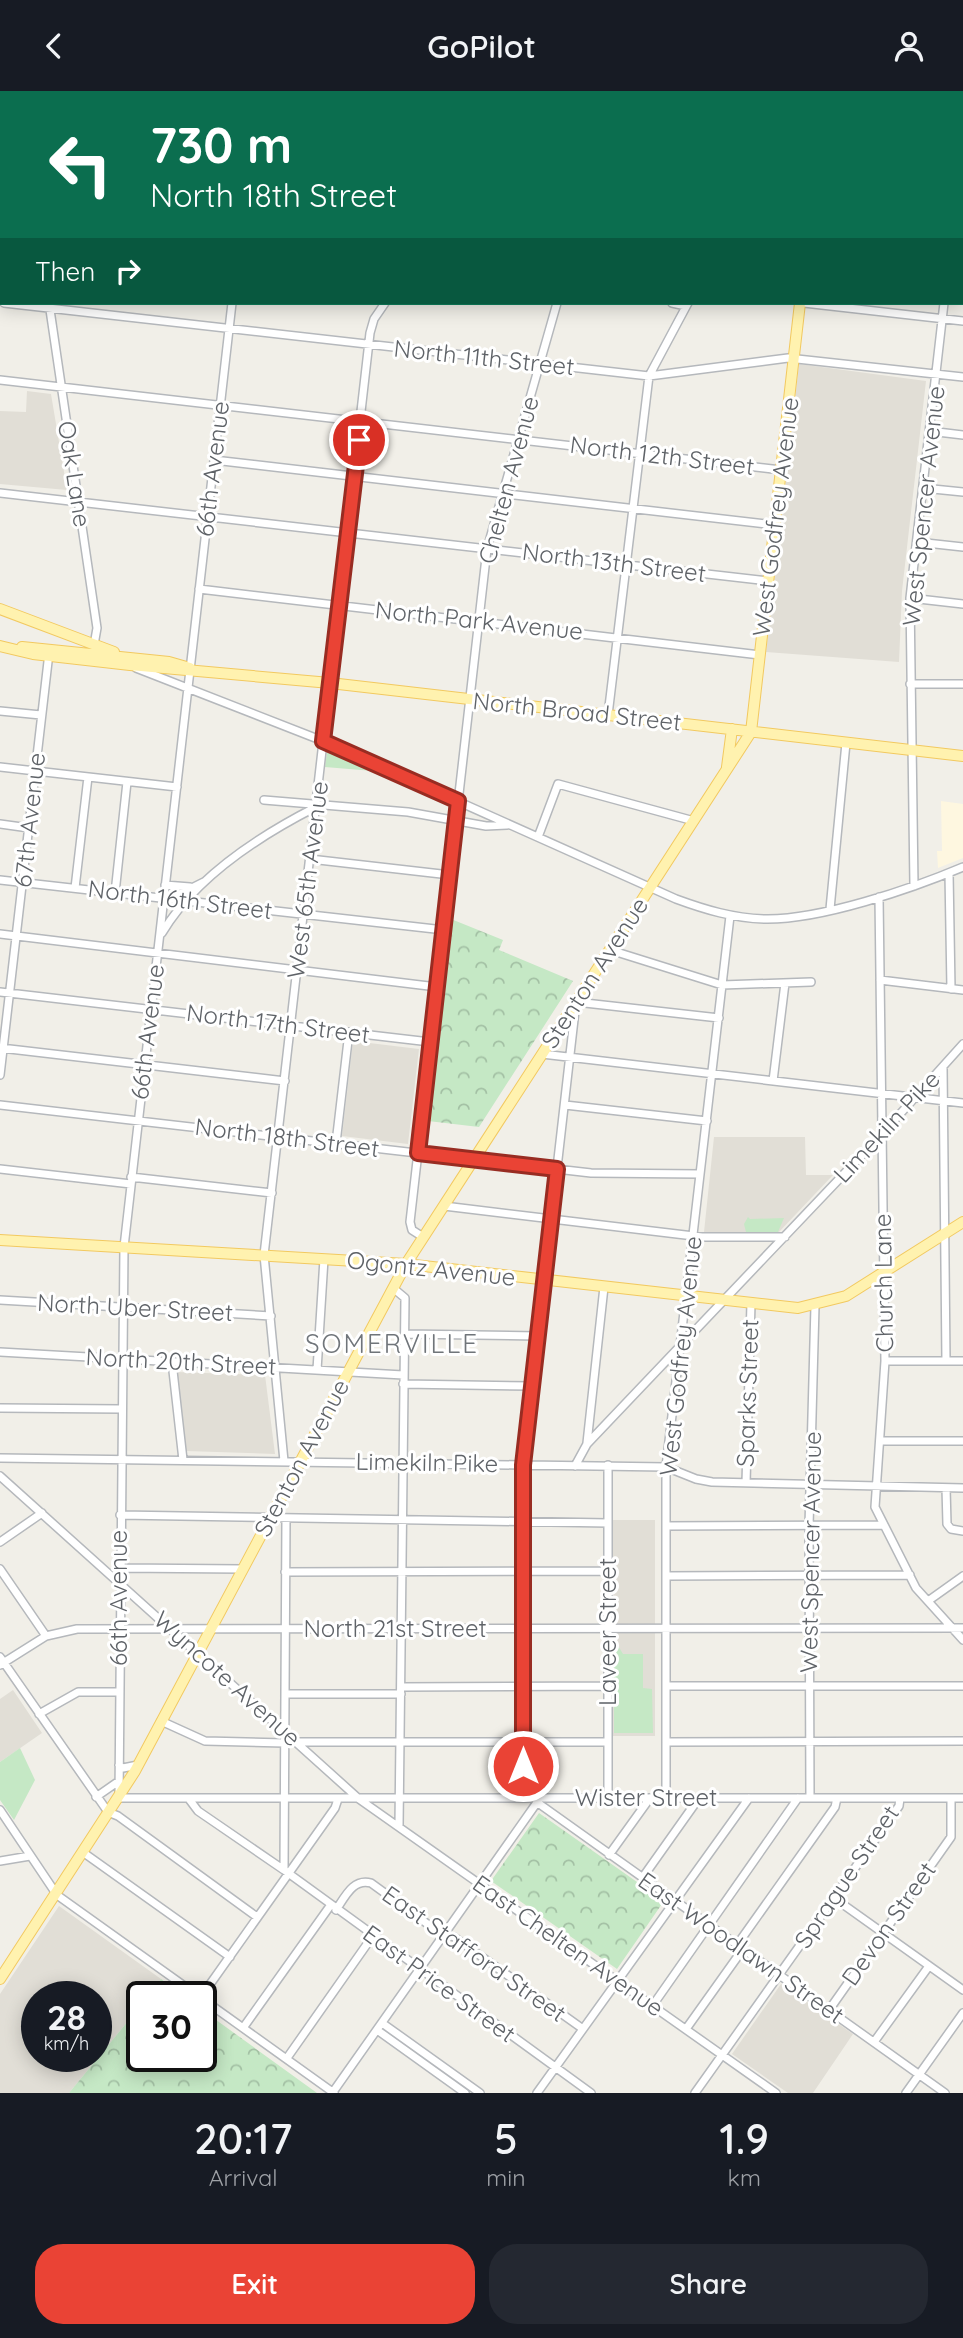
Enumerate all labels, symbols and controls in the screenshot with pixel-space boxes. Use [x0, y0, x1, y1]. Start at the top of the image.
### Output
text: GoPilot [427, 26, 536, 66]
icon: back [35, 27, 73, 65]
icon: person [890, 27, 928, 65]
text: 730 m [150, 114, 292, 175]
icon: left [35, 119, 126, 210]
text: North 18th Street [150, 175, 397, 215]
icon: right [109, 252, 147, 290]
text: Then [35, 255, 95, 288]
street label: North 11th Street [392, 333, 576, 381]
street label: West Spencer Avenue [895, 384, 951, 628]
street label: Chelten Avenue [471, 393, 545, 567]
street label: West Godfrey Avenue [745, 395, 805, 638]
street label: 66th Avenue [189, 399, 235, 538]
pin [329, 410, 389, 470]
street label: Oak Lane [52, 419, 98, 529]
icon: arrive [340, 421, 378, 459]
street label: North 12th Street [568, 429, 756, 481]
street label: North 13th Street [521, 536, 708, 588]
street label: North Park Avenue [374, 594, 585, 646]
street label: North Broad Street [471, 685, 683, 737]
street label: 67th Avenue [7, 751, 51, 889]
street label: West 65th Avenue [280, 779, 334, 980]
street label: North 16th Street [86, 873, 274, 925]
street label: Stenton Avenue [534, 891, 654, 1054]
street label: 66th Avenue [124, 962, 170, 1101]
street label: North 17th Street [185, 997, 372, 1049]
street label: Limekiln Pike [827, 1064, 946, 1189]
street label: North 18th Street [193, 1111, 381, 1163]
street label: Church Lane [867, 1213, 899, 1353]
street label: West Godfrey Avenue [652, 1234, 708, 1477]
street label: Ogontz Avenue [345, 1244, 517, 1292]
street label: North Uber Street [36, 1287, 234, 1327]
street label: Sparks Street [729, 1319, 765, 1467]
district label: SOMERVILLE [305, 1327, 479, 1360]
street label: North 20th Street [85, 1341, 277, 1381]
street label: Stenton Avenue [247, 1374, 355, 1541]
street label: West Spencer Avenue [793, 1431, 827, 1673]
street label: Limekiln Pike [355, 1446, 499, 1478]
street label: 66th Avenue [103, 1530, 133, 1666]
street label: Laveer Street [592, 1558, 622, 1706]
street label: Wyncote Avenue [148, 1604, 307, 1752]
street label: North 21st Street [303, 1613, 487, 1643]
position arrow [486, 1729, 560, 1803]
street label: Wister Street [575, 1782, 717, 1812]
street label: Sprague Street [787, 1799, 905, 1954]
street label: Devon Street [835, 1856, 942, 1991]
street label: East Woodlawn Street [633, 1865, 850, 2030]
street label: East Chelten Avenue [467, 1868, 670, 2022]
street label: East Stafford Street [377, 1879, 572, 2028]
street label: East Price Street [358, 1918, 522, 2049]
speed limit sign: 30 [126, 1981, 217, 2072]
text: 28 [47, 1995, 86, 2039]
text: km/h [44, 2032, 89, 2055]
text: 20:17 [194, 2112, 292, 2165]
text: 5 [494, 2112, 518, 2165]
text: 1.9 [720, 2112, 769, 2165]
text: Arrival [209, 2163, 278, 2192]
text: min [486, 2163, 525, 2192]
text: km [728, 2163, 761, 2192]
button: Exit [35, 2244, 475, 2324]
button: Share [489, 2244, 928, 2324]

